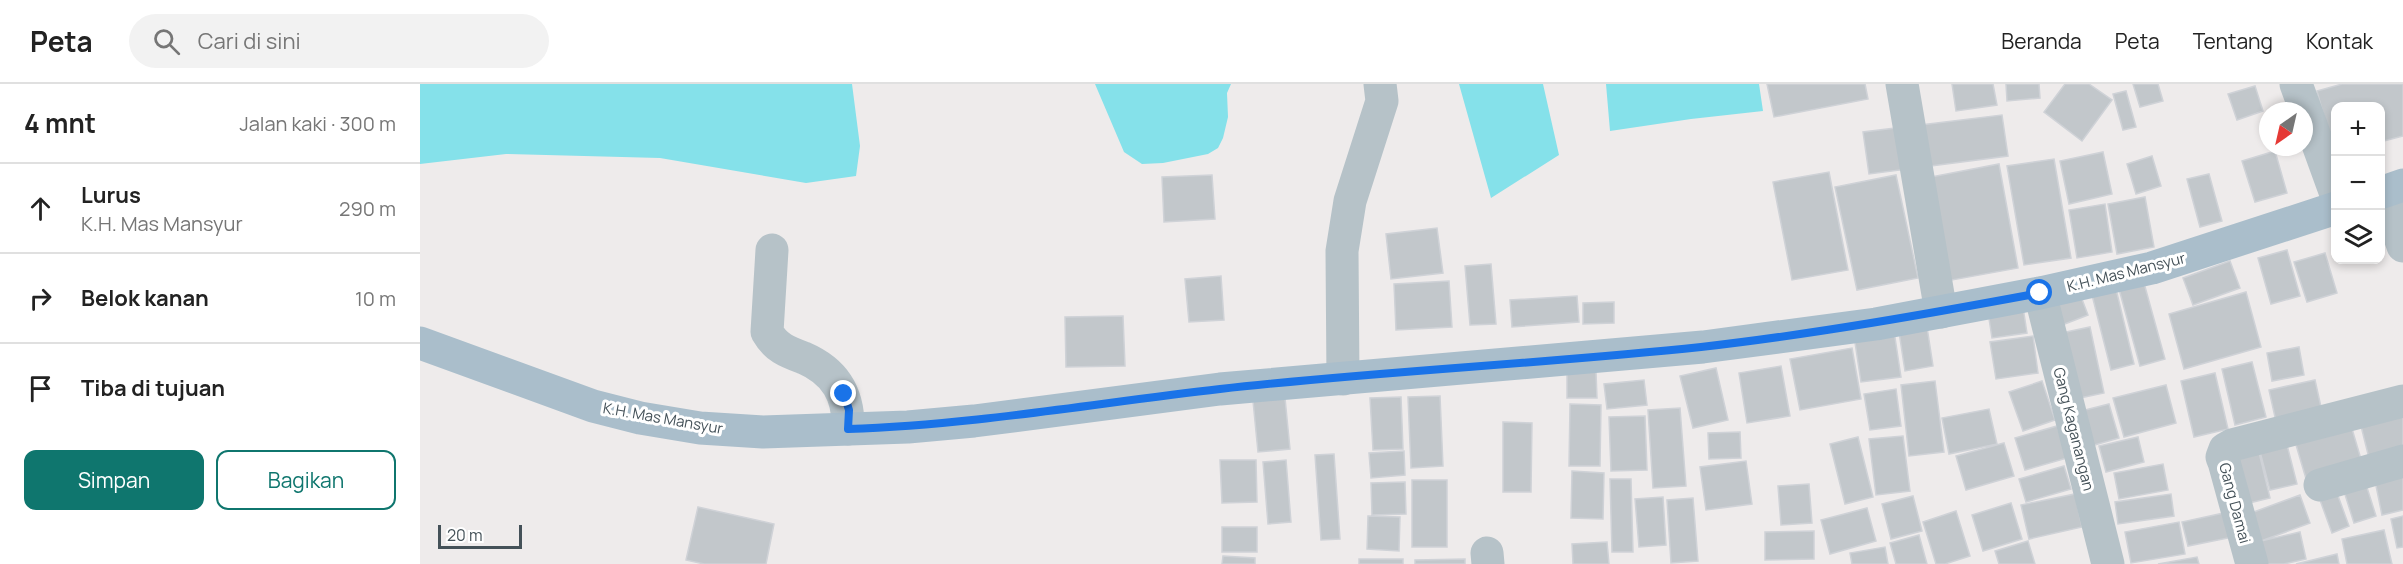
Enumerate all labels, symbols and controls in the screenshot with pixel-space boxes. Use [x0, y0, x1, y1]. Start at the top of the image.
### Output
search box [129, 14, 549, 68]
text: Peta [30, 22, 93, 60]
icon: search [150, 25, 183, 58]
text: Cari di sini [198, 26, 301, 56]
text: Beranda [2001, 27, 2082, 55]
text: Peta [2115, 27, 2160, 55]
text: Tentang [2193, 27, 2273, 55]
text: Kontak [2306, 27, 2373, 55]
north arrow [2259, 102, 2313, 156]
map controls [2331, 102, 2385, 264]
button: + [2331, 102, 2385, 156]
text: 4 mnt [24, 105, 96, 141]
text: Jalan kaki · 300 m [239, 110, 396, 137]
button: − [2331, 156, 2385, 210]
text: Lurus [81, 180, 141, 210]
icon: ahead [24, 192, 57, 225]
text: 290 m [339, 195, 396, 222]
text: K.H. Mas Mansyur [81, 210, 243, 237]
button: layers [2331, 210, 2385, 264]
street label: K.H. Mas Mansyur [2065, 247, 2188, 297]
route start [2026, 279, 2052, 305]
icon: right [24, 282, 57, 315]
text: Belok kanan [81, 283, 209, 313]
text: 10 m [355, 285, 396, 312]
street label: Gang Kaganangan [2049, 365, 2100, 493]
icon: arrive [24, 372, 57, 405]
text: Tiba di tujuan [81, 373, 225, 403]
route end [830, 380, 856, 406]
street label: K.H. Mas Mansyur [601, 397, 725, 439]
button: Simpan [24, 450, 204, 510]
button: Bagikan [216, 450, 396, 510]
street label: Gang Damai [2214, 460, 2256, 546]
scale bar [438, 522, 522, 550]
text: 20 m [447, 524, 483, 546]

